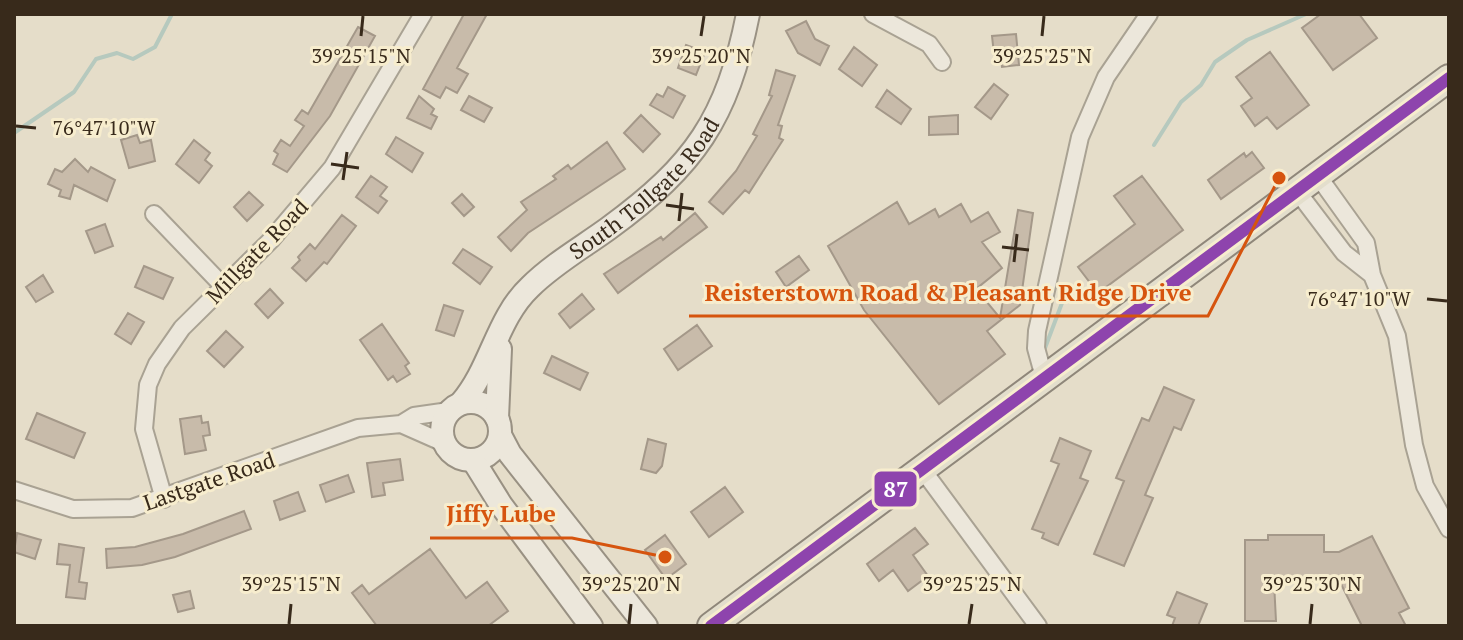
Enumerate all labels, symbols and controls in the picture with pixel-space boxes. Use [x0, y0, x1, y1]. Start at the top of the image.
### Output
text: 39°25'15"N [311, 42, 411, 69]
text: 39°25'20"N [651, 42, 751, 69]
text: 39°25'25"N [992, 42, 1092, 69]
street label: South Tollgate Road [563, 112, 725, 265]
text: 76°47'10"W [52, 114, 156, 141]
street label: Millgate Road [199, 192, 314, 309]
callout: Reisterstown Road & Pleasant Ridge Drive [689, 268, 1208, 316]
text: Reisterstown Road & Pleasant Ridge Drive [704, 276, 1192, 308]
text: 76°47'10"W [1307, 285, 1411, 312]
street label: Lastgate Road [139, 444, 278, 517]
line badge: 87 [873, 470, 918, 508]
text: 87 [884, 474, 908, 503]
callout: Jiffy Lube [430, 490, 572, 538]
text: Jiffy Lube [446, 497, 556, 529]
text: 39°25'15"N [241, 570, 341, 597]
text: 39°25'20"N [581, 570, 681, 597]
text: 39°25'25"N [922, 570, 1022, 597]
text: 39°25'30"N [1262, 570, 1362, 597]

